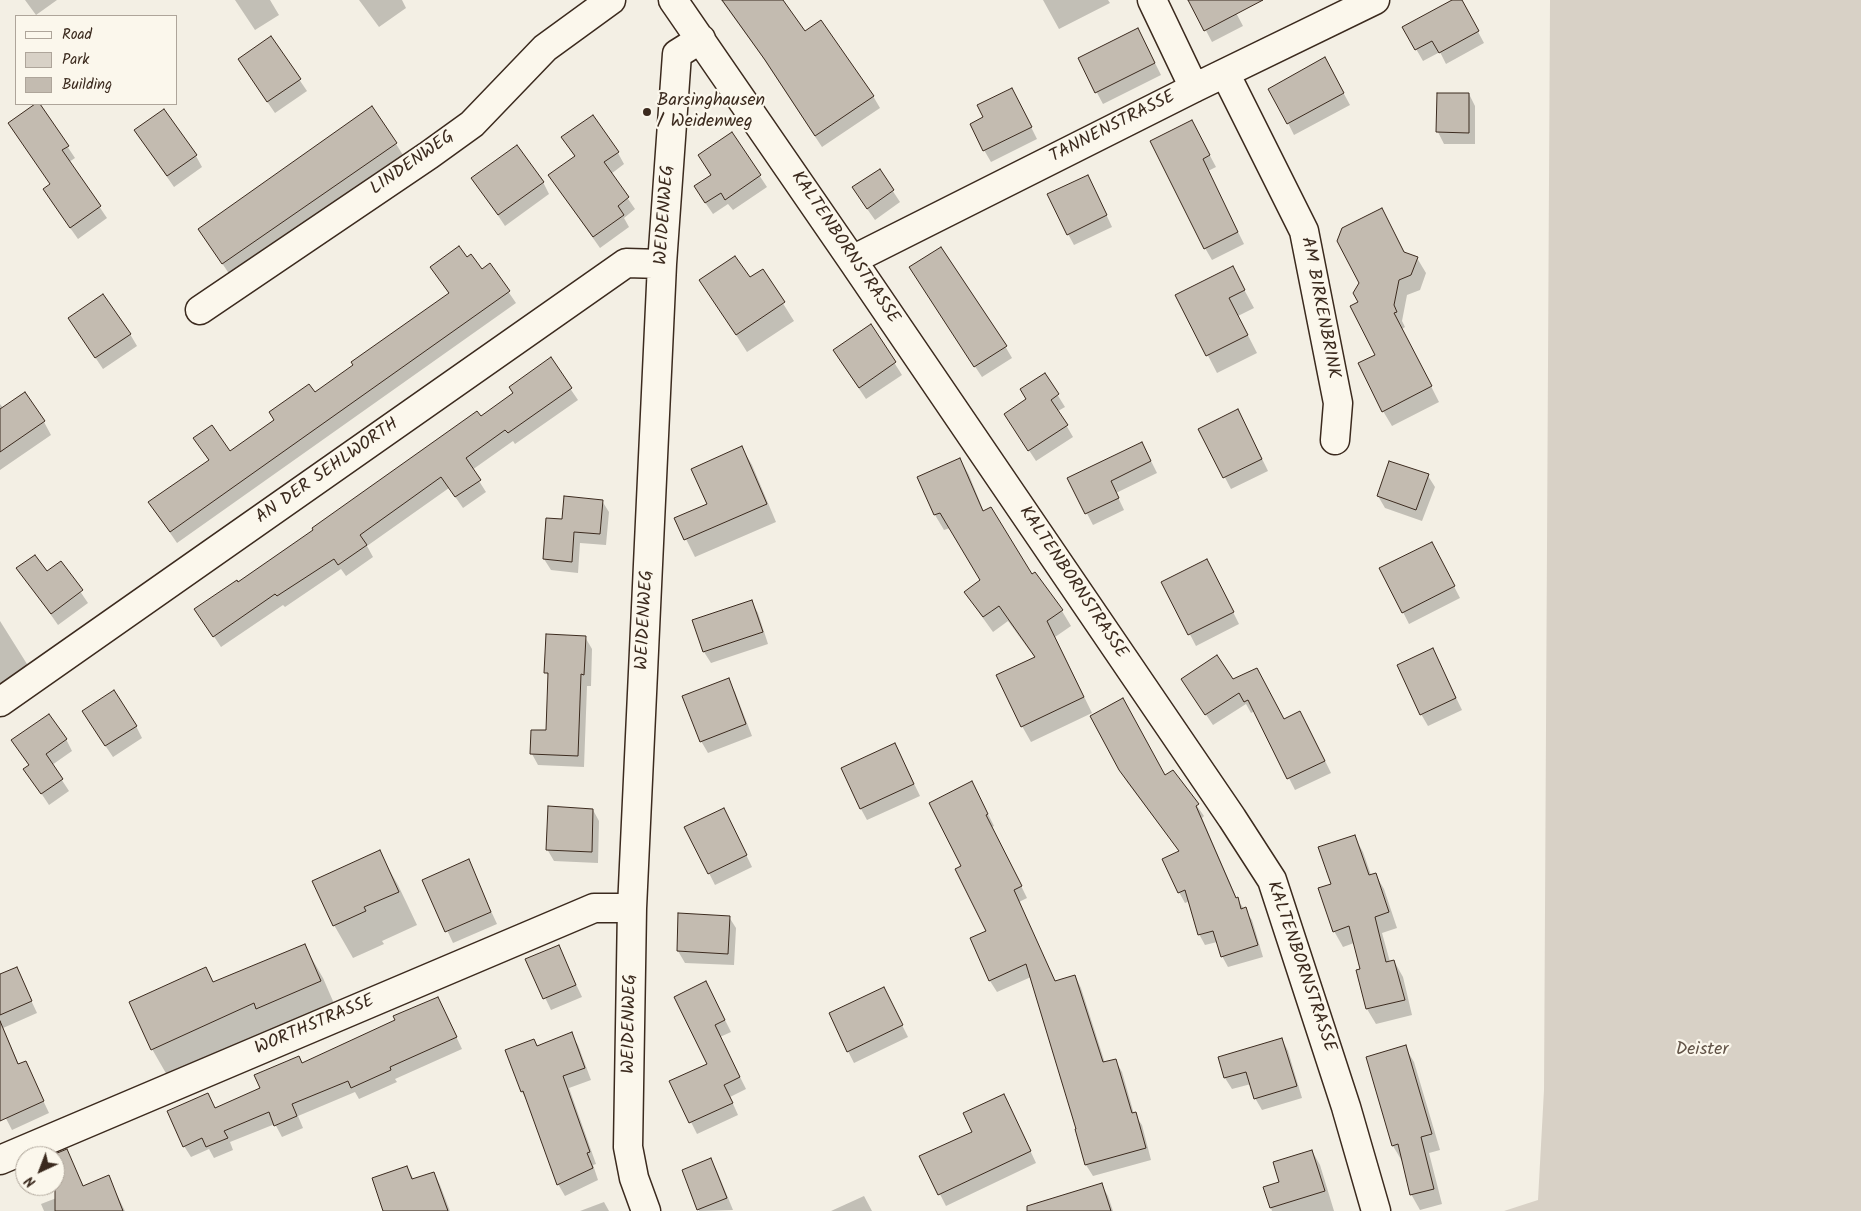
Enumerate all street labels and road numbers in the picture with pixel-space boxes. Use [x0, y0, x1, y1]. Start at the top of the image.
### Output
street label: TANNENSTRASSE [1047, 87, 1179, 169]
street label: LINDENWEG [367, 127, 459, 201]
street label: WEIDENWEG [652, 164, 680, 266]
street label: KALTENBORNSTRASSE [785, 168, 903, 328]
street label: AM BIRKENBRINK [1295, 235, 1343, 381]
street label: AN DER SEHLWORTH [252, 415, 404, 529]
street label: KALTENBORNSTRASSE [1013, 503, 1131, 663]
street label: WEIDENWEG [633, 569, 659, 671]
street label: KALTENBORNSTRASSE [1261, 879, 1339, 1055]
street label: WEIDENWEG [619, 974, 643, 1074]
street label: WORTHSTRASSE [252, 991, 378, 1061]

